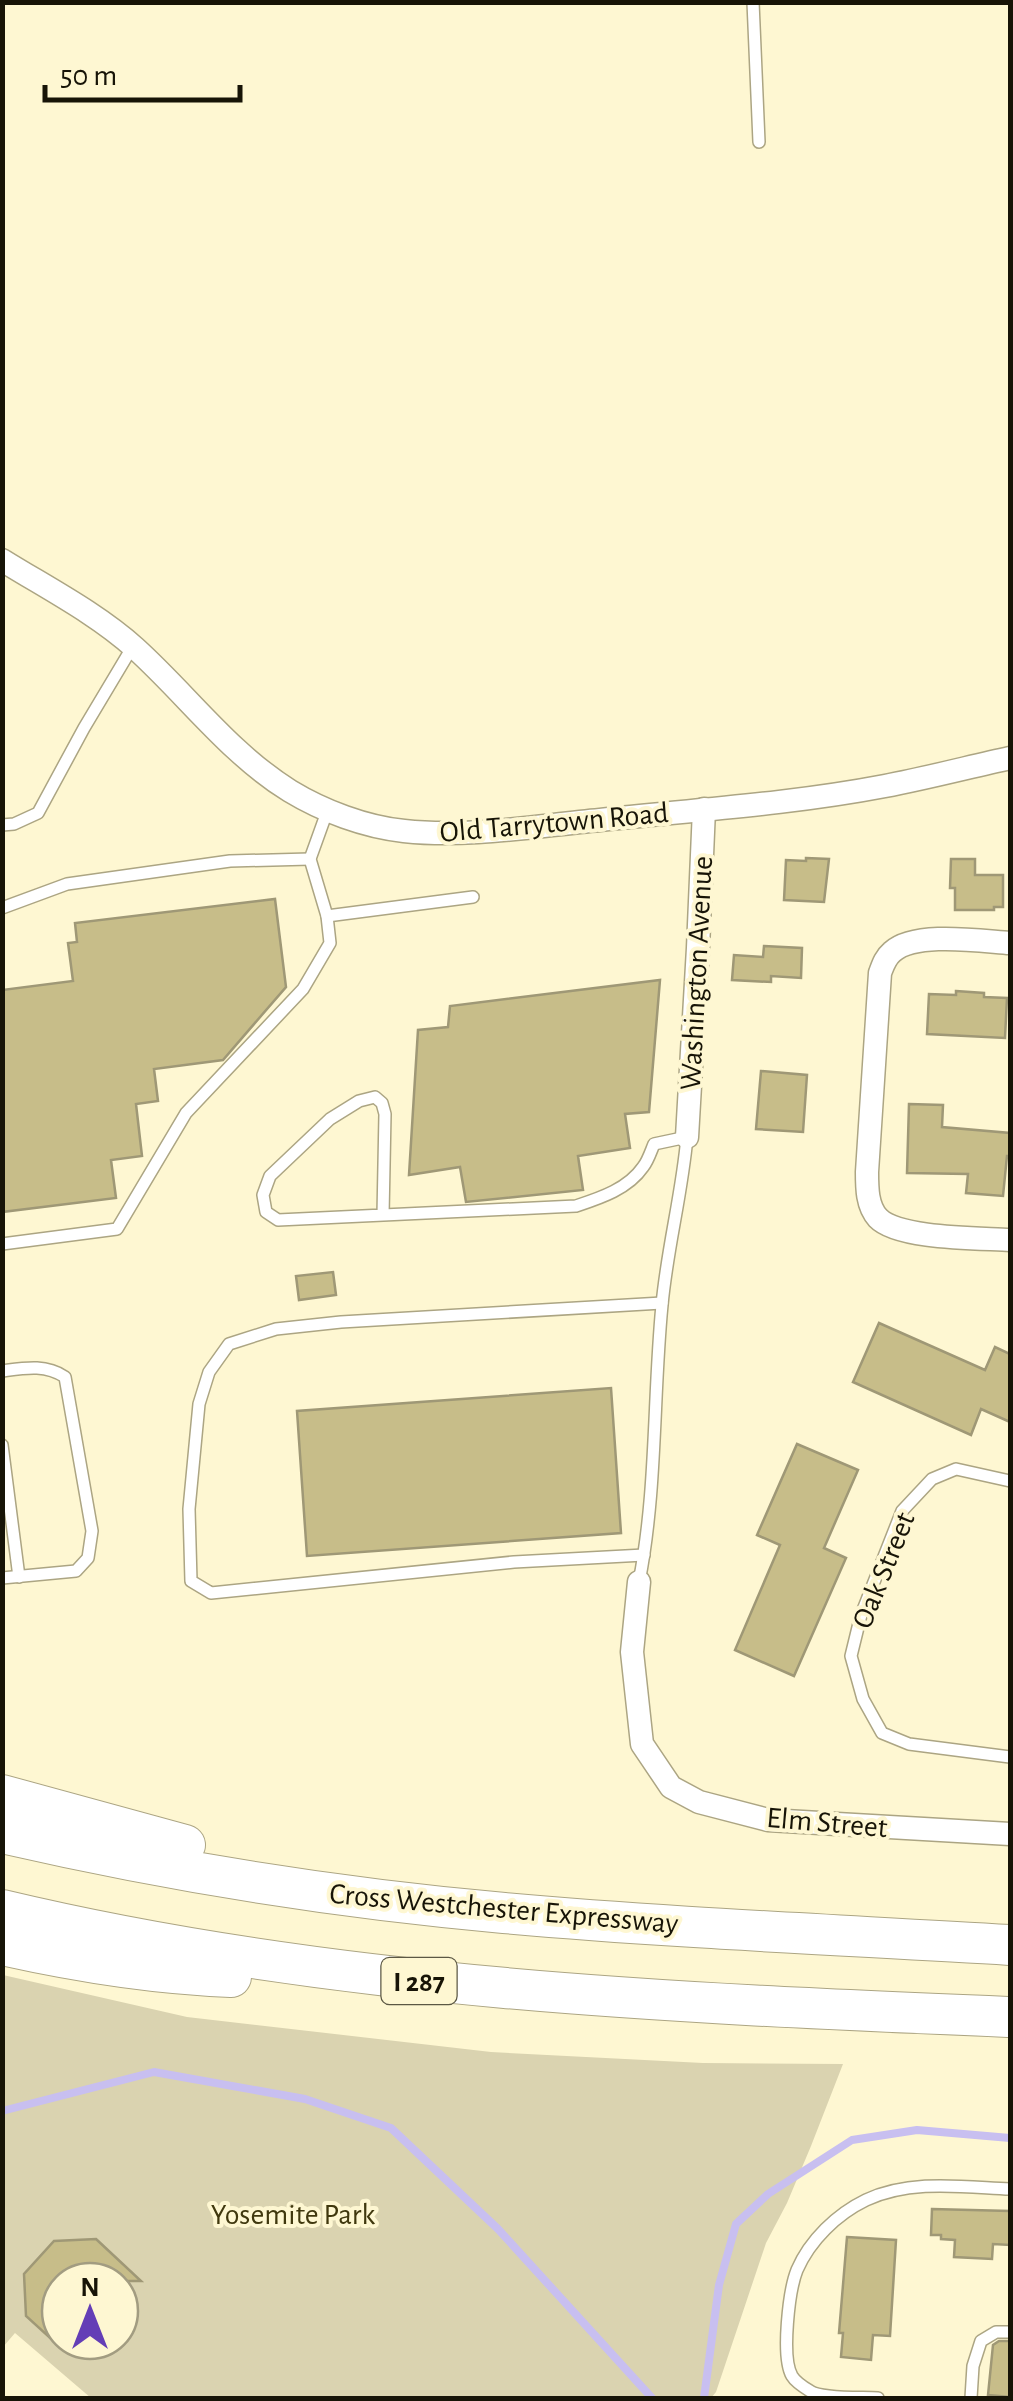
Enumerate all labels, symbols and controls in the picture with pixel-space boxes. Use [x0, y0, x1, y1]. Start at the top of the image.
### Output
scale bar [45, 40, 240, 102]
text: 50 m [60, 61, 117, 91]
street label: Old Tarrytown Road [438, 798, 670, 848]
street label: Washington Avenue [676, 855, 718, 1091]
street label: Oak Street [847, 1508, 921, 1633]
street label: Elm Street [765, 1803, 889, 1843]
street label: Cross Westchester Expressway [328, 1879, 680, 1939]
road number: I 287 [382, 1958, 456, 2004]
park label: Yosemite Park [211, 2200, 376, 2230]
north arrow [40, 2261, 140, 2361]
text: N [80, 2274, 100, 2302]

